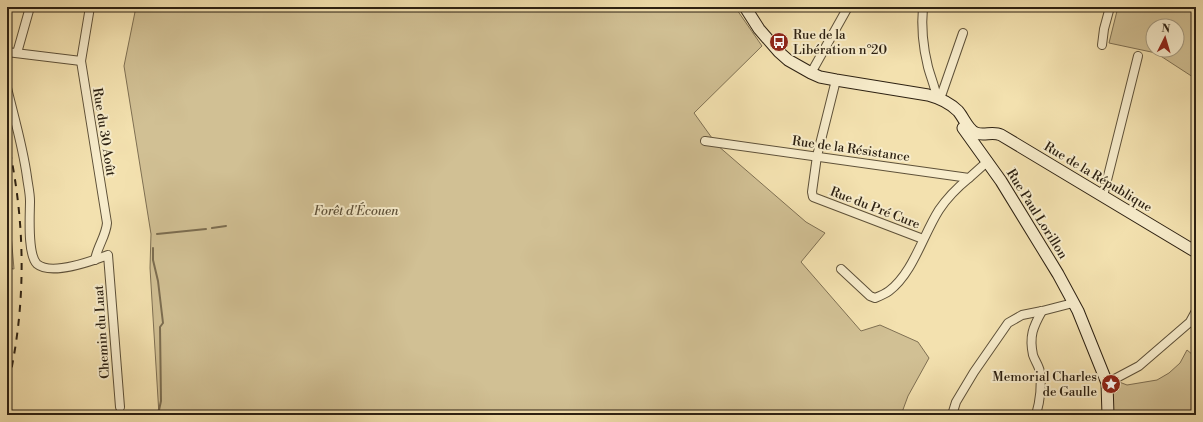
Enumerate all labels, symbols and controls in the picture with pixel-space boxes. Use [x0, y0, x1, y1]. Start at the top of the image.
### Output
north arrow [1145, 18, 1185, 58]
text: N [1161, 22, 1171, 36]
place label: Rue de la Libération n°20 [793, 27, 888, 58]
bus stop icon: Rue de la Libération n°20 [768, 31, 790, 53]
street label: Rue du 30 Août [89, 87, 119, 178]
street label: Rue de la Résistance [791, 133, 911, 165]
street label: Rue de la République [1041, 138, 1155, 216]
street label: Rue Paul Lorillon [1003, 166, 1071, 262]
street label: Rue du Pré Cure [828, 183, 923, 233]
park label: Forêt d'Écouen [314, 202, 399, 219]
street label: Chemin du Luat [91, 284, 113, 379]
place label: Memorial Charles de Gaulle [992, 369, 1097, 400]
place icon: Memorial Charles de Gaulle [1100, 373, 1122, 395]

